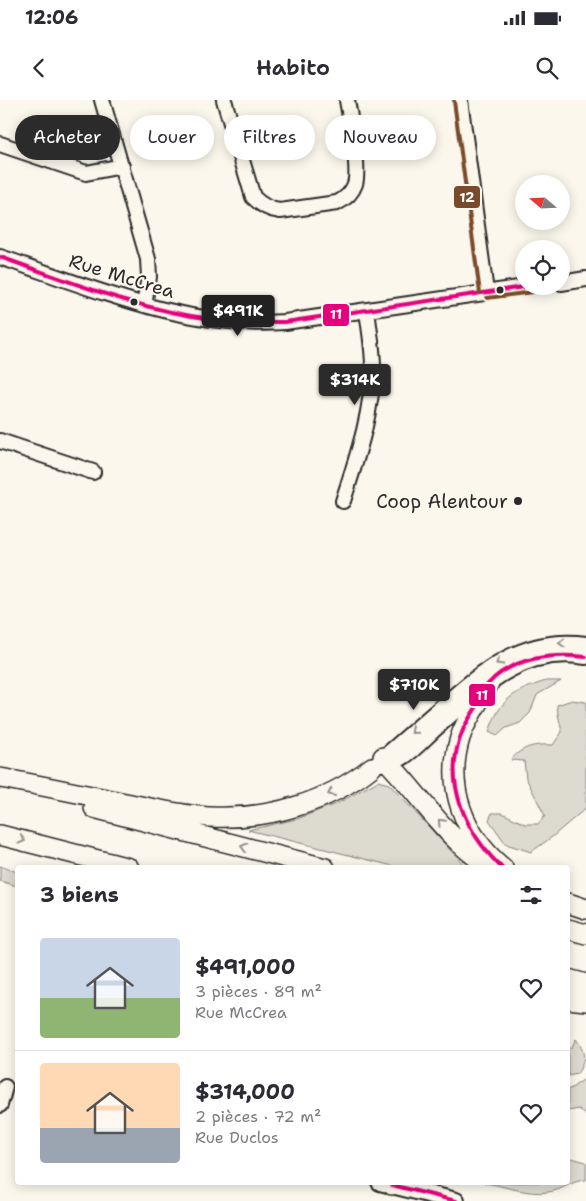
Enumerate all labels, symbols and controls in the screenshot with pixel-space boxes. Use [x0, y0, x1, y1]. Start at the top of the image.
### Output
text: 12:06 [25, 5, 78, 30]
text: Habito [256, 53, 330, 82]
icon: back [25, 54, 53, 82]
icon: search [533, 54, 561, 82]
chip: Acheter [15, 115, 120, 160]
chip: Louer [130, 115, 214, 160]
chip: Filtres [224, 115, 315, 160]
chip: Nouveau [325, 115, 436, 160]
north arrow [515, 175, 570, 230]
map controls [515, 175, 570, 295]
line badge: 12 [453, 185, 481, 209]
text: 12 [459, 188, 475, 206]
button: locate [515, 240, 570, 295]
street label: Rue McCrea [66, 248, 178, 304]
unlabelled marker [495, 285, 505, 295]
pin: $491K [203, 294, 273, 337]
unlabelled marker [129, 297, 139, 307]
text: $491K [213, 300, 263, 321]
line badge: 11 [322, 303, 350, 327]
text: 11 [330, 305, 342, 323]
pin: $314K [320, 364, 390, 406]
text: $314K [330, 369, 380, 390]
place label: Coop Alentour [376, 489, 508, 514]
marker: Coop Alentour [512, 495, 524, 507]
one-way arrow [558, 637, 566, 648]
one-way arrow [495, 656, 504, 666]
pin: $710K [379, 668, 449, 711]
text: $710K [389, 674, 439, 695]
line badge: 11 [468, 683, 496, 707]
text: 11 [476, 686, 488, 704]
one-way arrow [411, 725, 420, 733]
one-way arrow [328, 786, 337, 796]
one-way arrow [438, 818, 447, 827]
one-way arrow [18, 835, 26, 845]
one-way arrow [240, 842, 249, 852]
text: 3 biens [40, 881, 119, 909]
icon: filters [517, 881, 545, 909]
text: $491,000 [195, 953, 295, 981]
icon: home [80, 958, 140, 1018]
icon: heart [517, 974, 545, 1002]
text: 3 pièces · 89 m² [195, 981, 322, 1002]
text: Rue McCrea [195, 1002, 287, 1023]
text: $314,000 [195, 1078, 295, 1106]
icon: home [80, 1083, 140, 1143]
icon: heart [517, 1099, 545, 1127]
text: 2 pièces · 72 m² [195, 1106, 321, 1127]
text: Rue Duclos [195, 1127, 279, 1148]

